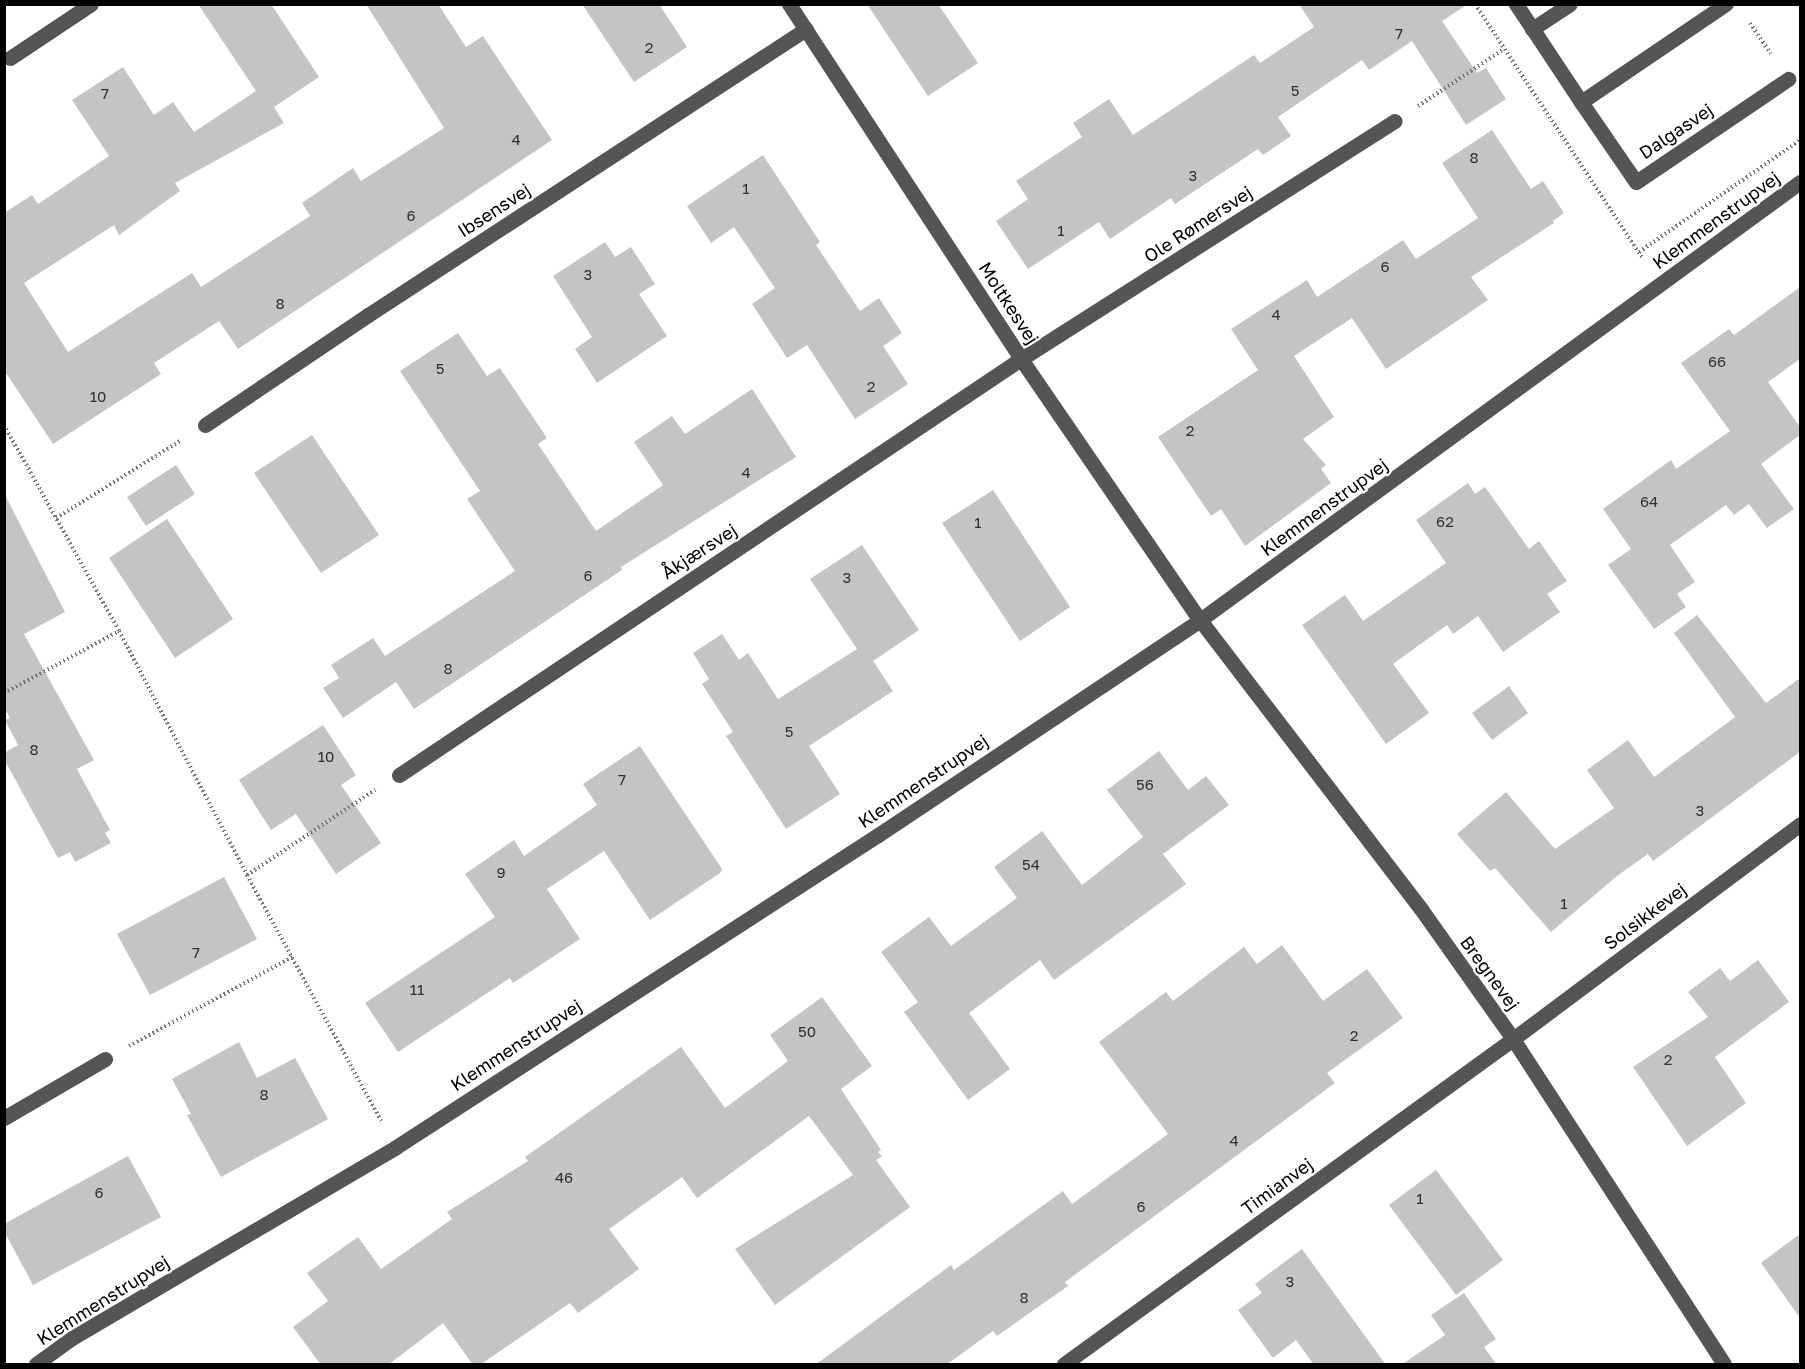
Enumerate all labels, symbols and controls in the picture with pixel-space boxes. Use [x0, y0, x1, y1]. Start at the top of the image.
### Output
house number: 7 [1395, 25, 1403, 43]
house number: 2 [645, 39, 653, 57]
house number: 5 [1291, 82, 1299, 100]
house number: 7 [101, 85, 109, 103]
street label: Dalgasvej [1635, 99, 1717, 163]
house number: 4 [511, 131, 521, 149]
house number: 8 [1469, 149, 1479, 167]
house number: 3 [1189, 167, 1197, 185]
street label: Klemmenstrupvej [1648, 167, 1784, 273]
street label: Ibsensvej [454, 179, 534, 241]
house number: 1 [742, 180, 750, 198]
street label: Ole Rømersvej [1140, 181, 1256, 267]
house number: 6 [406, 207, 416, 225]
house number: 1 [1057, 222, 1065, 240]
street label: Moltkesvej [974, 258, 1044, 348]
house number: 6 [1380, 258, 1390, 276]
house number: 3 [584, 266, 592, 284]
house number: 8 [275, 295, 285, 313]
house number: 4 [1271, 306, 1281, 324]
house number: 66 [1708, 353, 1726, 371]
house number: 5 [436, 360, 444, 378]
house number: 2 [867, 378, 875, 396]
house number: 10 [90, 388, 106, 406]
house number: 2 [1186, 422, 1194, 440]
street label: Klemmenstrupvej [1256, 454, 1392, 560]
house number: 4 [741, 464, 751, 482]
house number: 64 [1640, 493, 1658, 511]
house number: 62 [1436, 513, 1454, 531]
house number: 1 [974, 514, 982, 532]
street label: Åkjærsvej [657, 519, 741, 583]
house number: 6 [583, 567, 593, 585]
house number: 3 [843, 569, 851, 587]
house number: 8 [443, 660, 453, 678]
house number: 5 [785, 723, 793, 741]
street label: Klemmenstrupvej [854, 730, 992, 832]
house number: 8 [29, 741, 39, 759]
house number: 10 [318, 748, 334, 766]
house number: 7 [618, 771, 626, 789]
house number: 56 [1136, 776, 1154, 794]
house number: 3 [1696, 802, 1704, 820]
house number: 54 [1022, 856, 1040, 874]
house number: 9 [496, 864, 506, 882]
street label: Solsikkevej [1600, 878, 1690, 954]
house number: 1 [1560, 895, 1568, 913]
street label: Bregnevej [1456, 932, 1524, 1014]
house number: 7 [192, 944, 200, 962]
house number: 11 [410, 981, 424, 999]
street label: Klemmenstrupvej [446, 995, 586, 1095]
house number: 50 [798, 1023, 816, 1041]
house number: 2 [1350, 1027, 1358, 1045]
house number: 2 [1664, 1051, 1672, 1069]
house number: 8 [259, 1086, 269, 1104]
house number: 4 [1229, 1132, 1239, 1150]
street label: Timianvej [1237, 1153, 1317, 1219]
house number: 46 [555, 1169, 573, 1187]
house number: 6 [94, 1184, 104, 1202]
house number: 1 [1416, 1190, 1424, 1208]
house number: 6 [1136, 1198, 1146, 1216]
street label: Klemmenstrupvej [33, 1251, 173, 1349]
house number: 3 [1286, 1273, 1294, 1291]
house number: 8 [1019, 1289, 1029, 1307]

